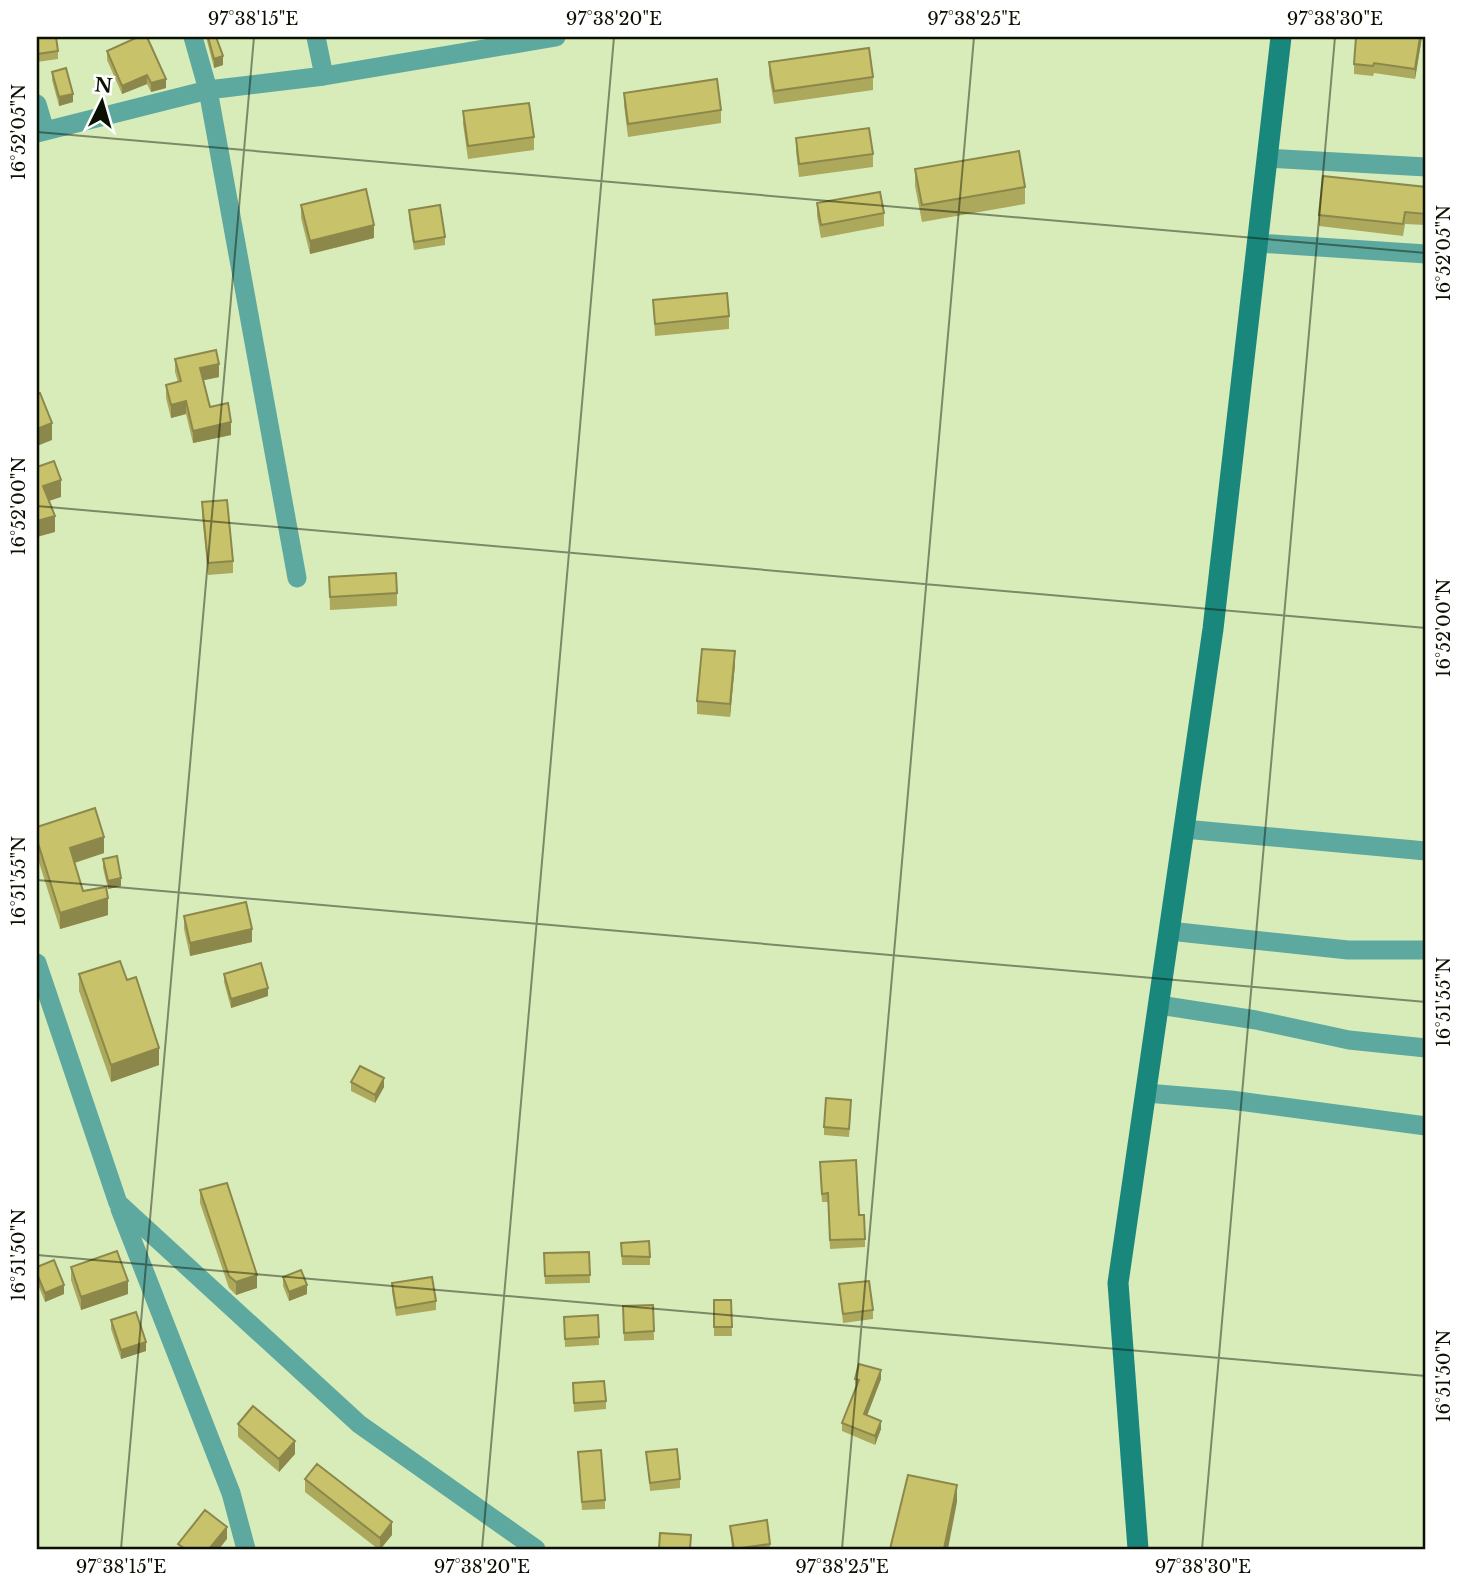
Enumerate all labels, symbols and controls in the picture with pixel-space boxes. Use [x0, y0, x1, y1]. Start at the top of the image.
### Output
text: 97°38'15"E [208, 8, 298, 30]
text: 97°38'20"E [566, 8, 662, 30]
text: 97°38'25"E [927, 8, 1021, 30]
text: 97°38'30"E [1287, 8, 1383, 30]
north arrow [66, 66, 136, 136]
text: N [94, 73, 113, 98]
text: 16°52'05"N [8, 84, 30, 180]
text: 16°52'05"N [1433, 205, 1455, 301]
text: 16°52'00"N [8, 456, 30, 556]
text: 16°52'00"N [1433, 578, 1455, 678]
text: 16°51'55"N [8, 836, 30, 926]
text: 16°51'55"N [1433, 957, 1455, 1047]
text: 16°51'50"N [8, 1208, 30, 1302]
text: 16°51'50"N [1433, 1329, 1455, 1423]
text: 97°38'15"E [76, 1556, 166, 1578]
text: 97°38'20"E [434, 1556, 530, 1578]
text: 97°38'25"E [795, 1556, 889, 1578]
text: 97°38'30"E [1155, 1556, 1251, 1578]

